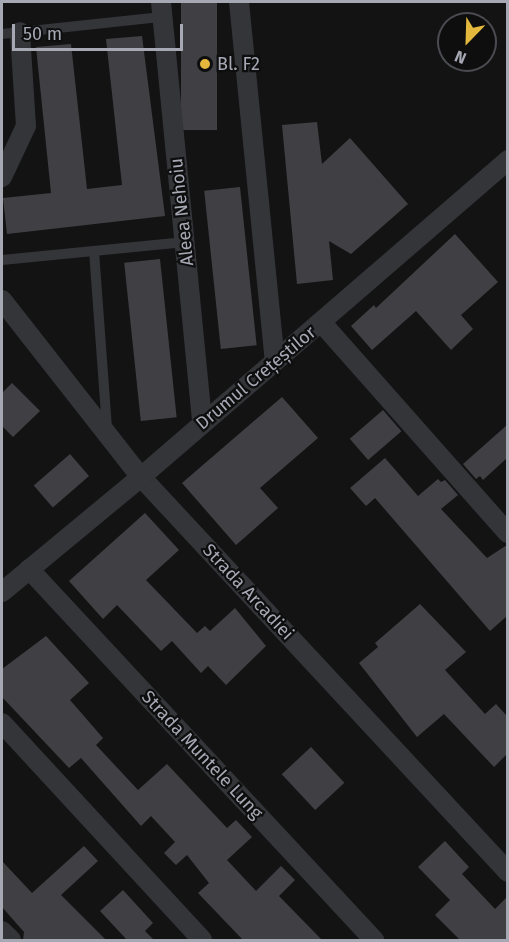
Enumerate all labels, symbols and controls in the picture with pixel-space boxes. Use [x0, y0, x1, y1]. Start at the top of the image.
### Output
scale bar [15, 12, 186, 50]
north arrow [437, 12, 497, 72]
text: 50 m [23, 23, 62, 45]
text: N [452, 46, 469, 68]
place label: Bl. F2 [217, 53, 260, 75]
marker: Bl. F2 [198, 57, 212, 71]
street label: Aleea Nehoiu [166, 157, 198, 267]
street label: Drumul Crețeștilor [192, 322, 320, 434]
street label: Strada Arcadiei [198, 540, 298, 644]
street label: Strada Muntele Lung [137, 686, 267, 824]

